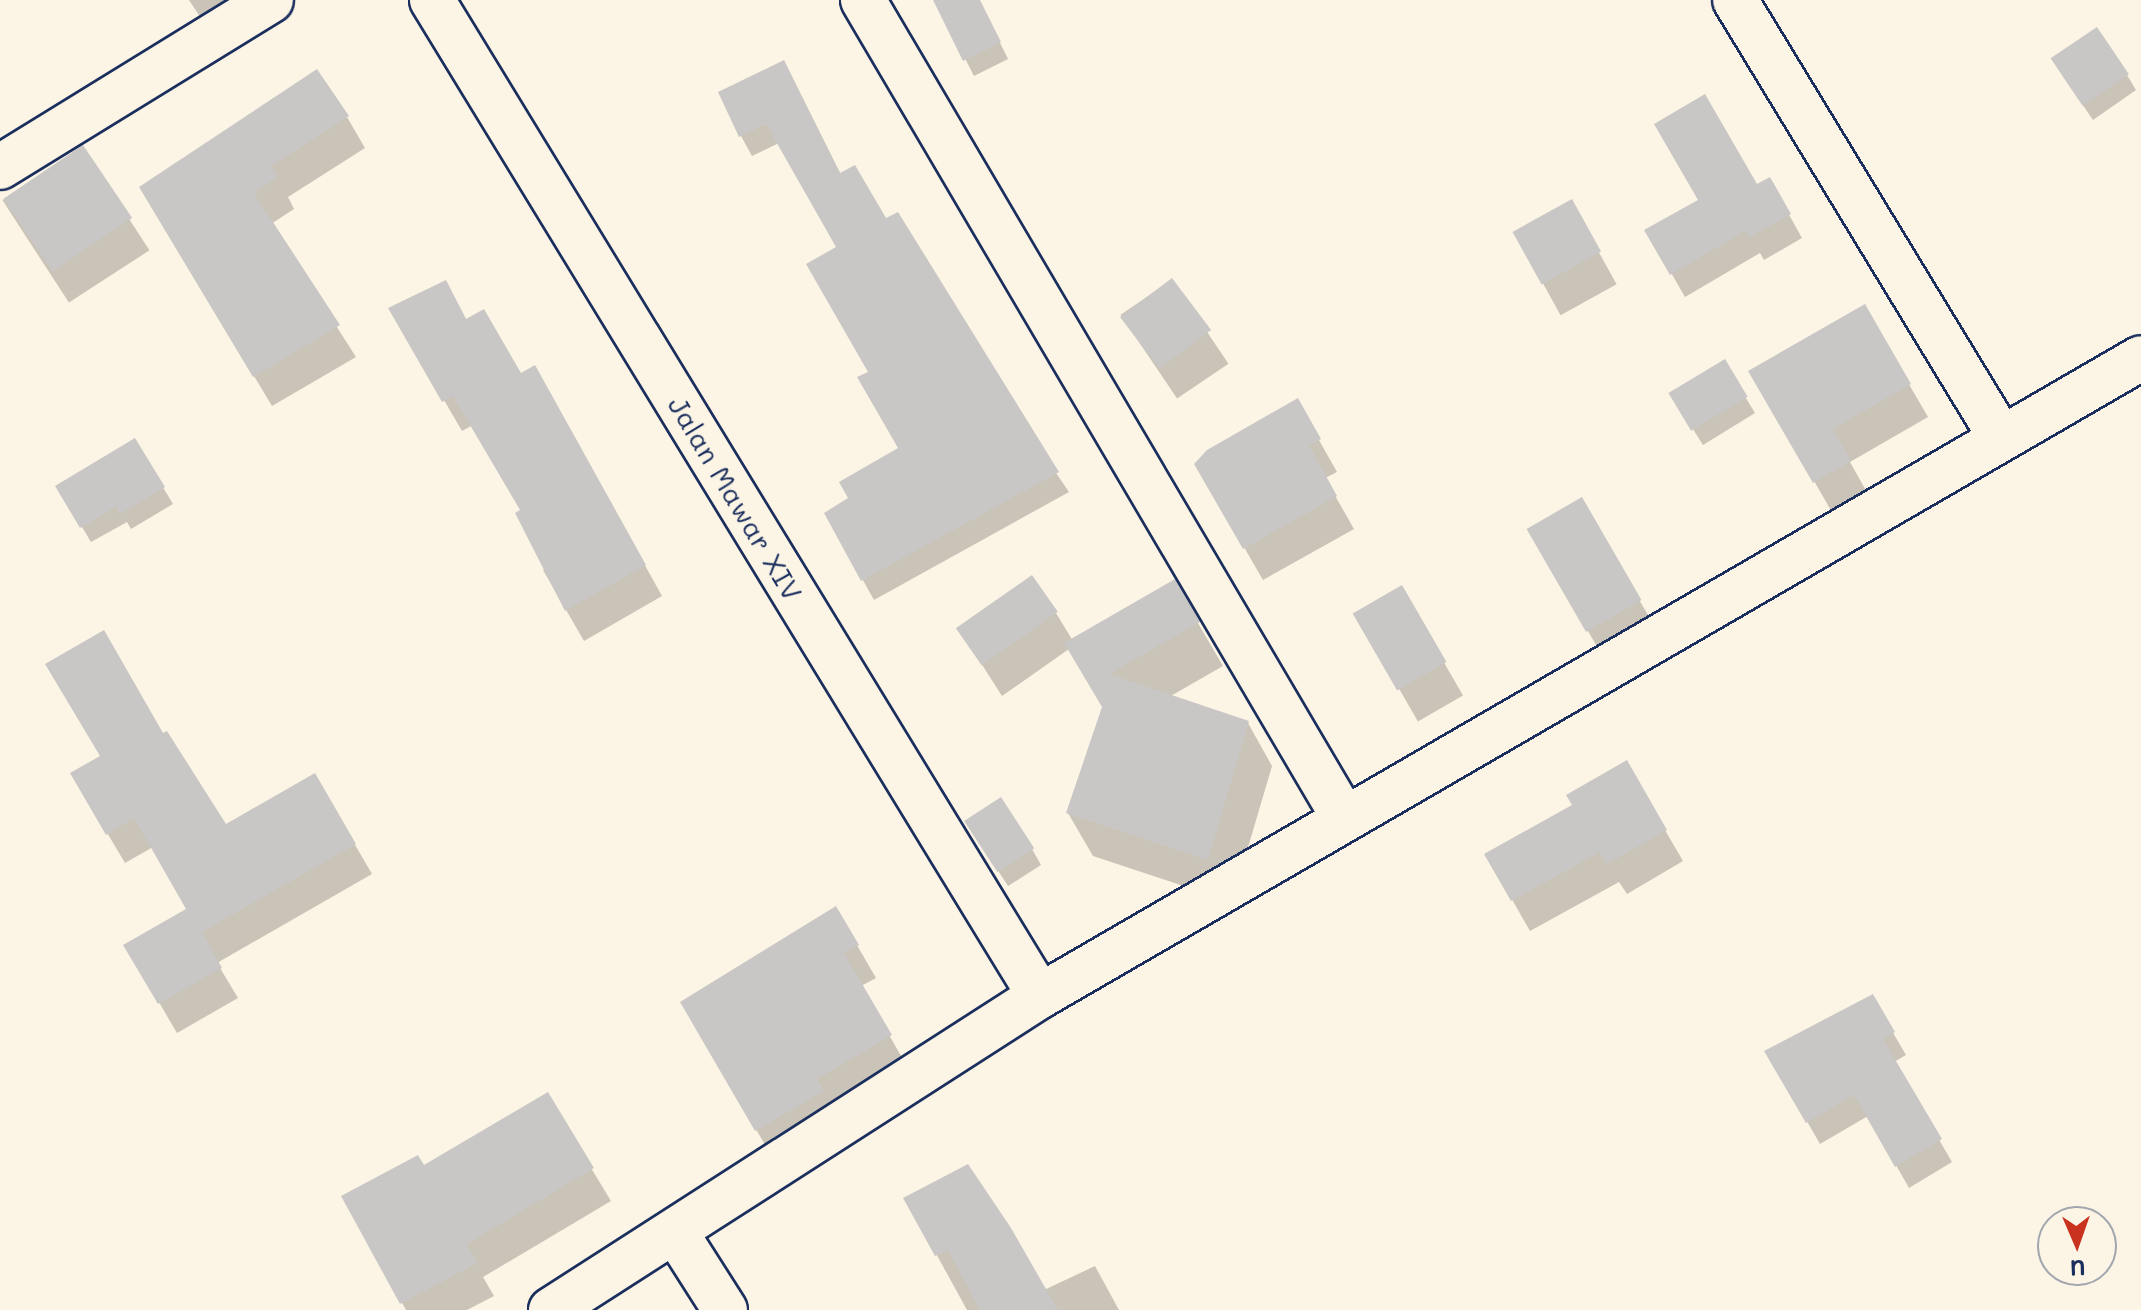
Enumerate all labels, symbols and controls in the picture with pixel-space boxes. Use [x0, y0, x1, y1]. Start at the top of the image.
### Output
street label: Jalan Mawar XIV [662, 390, 810, 606]
north arrow [2037, 1206, 2117, 1286]
text: U [2070, 1254, 2086, 1283]

